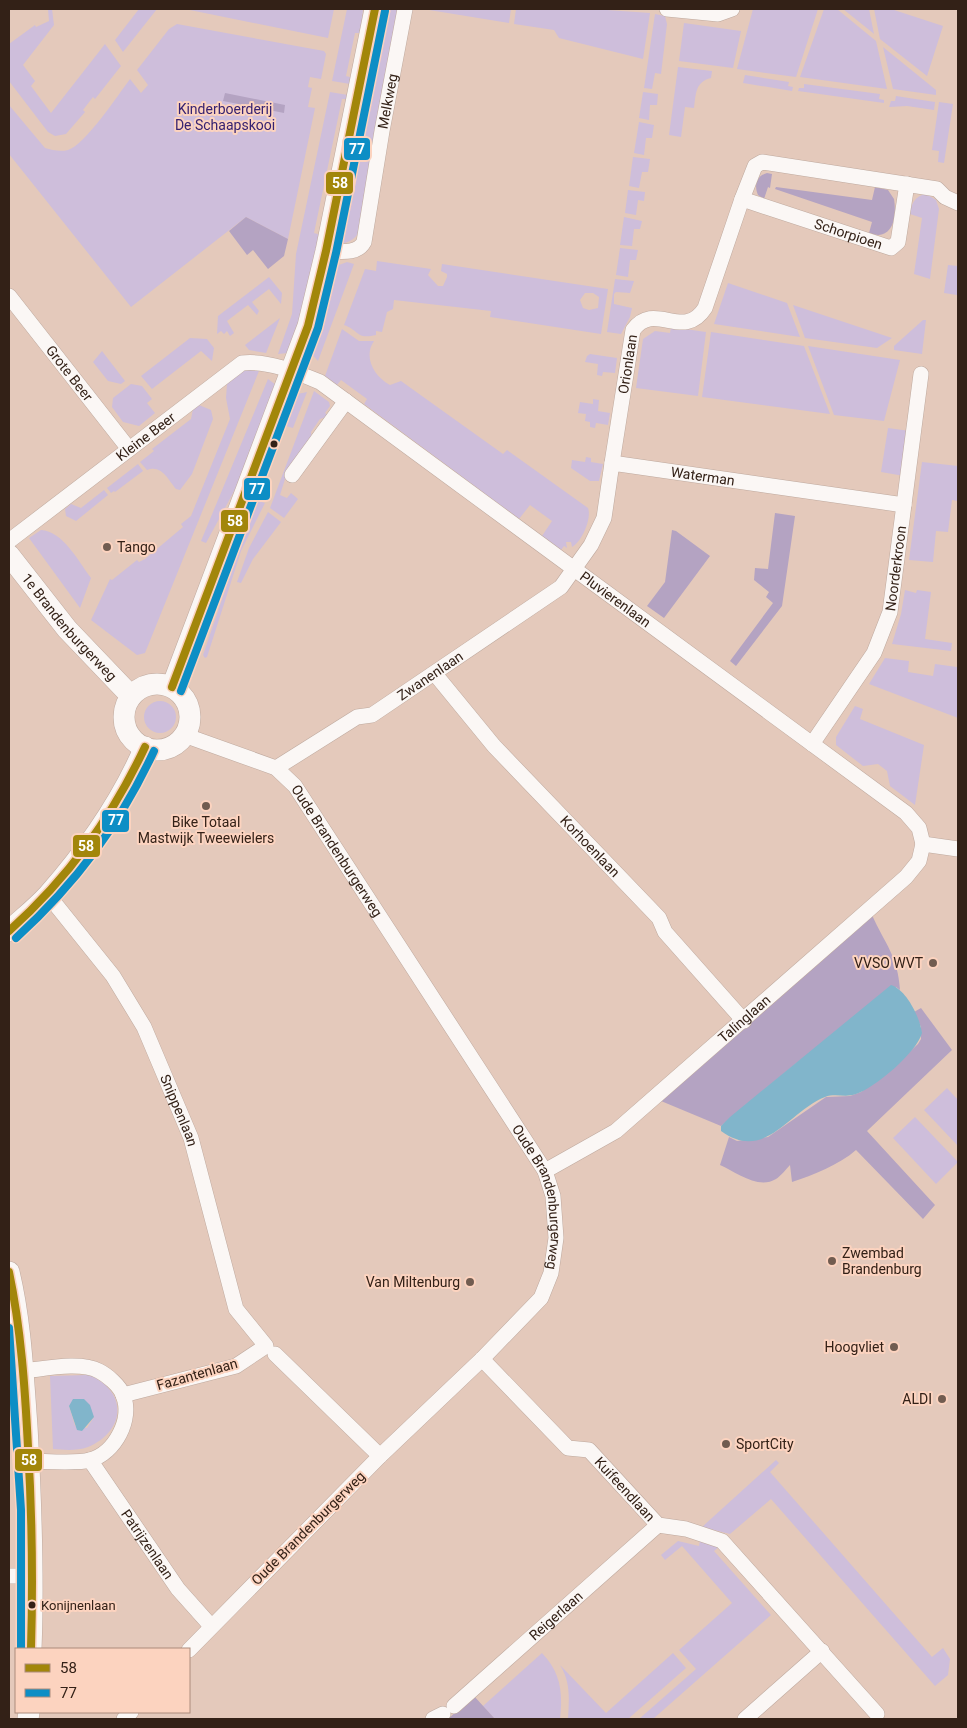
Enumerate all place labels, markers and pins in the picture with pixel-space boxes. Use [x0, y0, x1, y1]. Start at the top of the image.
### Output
unlabelled marker [269, 439, 279, 449]
place label: Tango [117, 539, 156, 555]
marker: Tango [101, 541, 113, 553]
marker: Bike Totaal Mastwijk Tweewielers [200, 800, 212, 812]
place label: Bike Totaal Mastwijk Tweewielers [138, 814, 274, 846]
place label: VVSO WVT [854, 955, 924, 971]
marker: VVSO WVT [927, 957, 939, 969]
place label: Zwembad Brandenburg [842, 1245, 922, 1277]
marker: Zwembad Brandenburg [826, 1255, 838, 1267]
place label: Van Miltenburg [366, 1274, 460, 1290]
marker: Van Miltenburg [464, 1276, 476, 1288]
place label: Hoogvliet [825, 1339, 884, 1355]
marker: Hoogvliet [888, 1341, 900, 1353]
place label: ALDI [902, 1391, 932, 1407]
marker: ALDI [936, 1393, 948, 1405]
place label: SportCity [736, 1436, 794, 1452]
marker: SportCity [720, 1438, 732, 1450]
place label: Konijnenlaan [41, 1598, 116, 1613]
marker: Konijnenlaan [27, 1600, 37, 1610]

